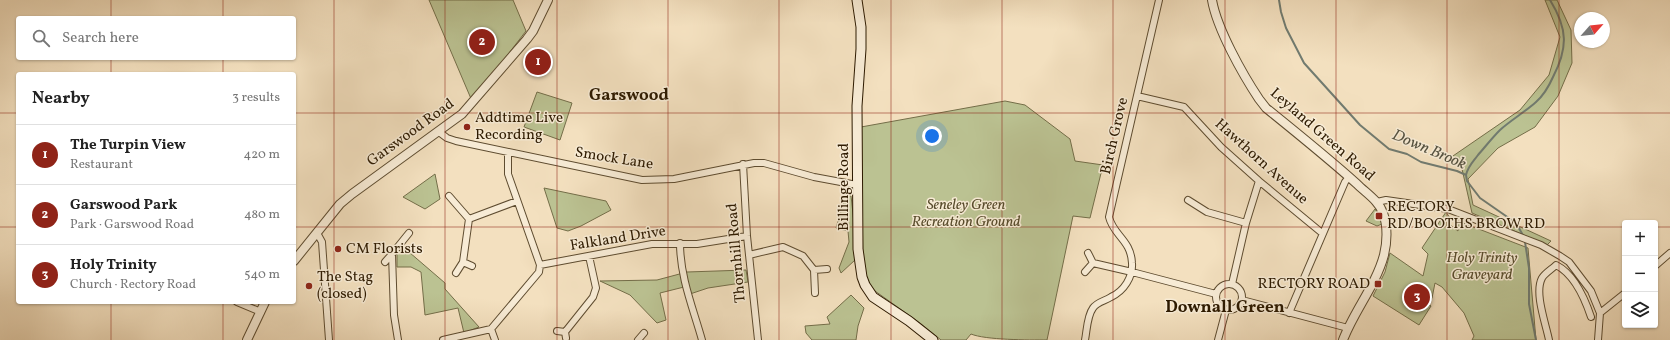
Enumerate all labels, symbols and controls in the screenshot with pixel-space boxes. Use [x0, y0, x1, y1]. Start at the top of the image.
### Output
north arrow [1574, 12, 1610, 48]
search box [16, 16, 296, 60]
icon: search [30, 27, 52, 49]
pin: 2 [469, 27, 495, 57]
text: Search here [62, 28, 139, 49]
pin: 1 [525, 47, 551, 77]
street label: Leyland Green Road [1265, 83, 1379, 187]
district label: Garswood [589, 84, 669, 107]
text: Nearby [32, 87, 90, 110]
text: 3 results [232, 89, 280, 107]
street label: Garswood Road [363, 94, 459, 172]
street label: Birch Grove [1096, 95, 1134, 177]
place label: Addtime Live Recording [475, 108, 563, 146]
street label: Hawthorn Avenue [1210, 114, 1312, 210]
marker: Addtime Live Recording [462, 122, 472, 132]
water label: Down Brook [1389, 125, 1470, 176]
your location [922, 126, 942, 146]
text: The Turpin View [70, 135, 186, 156]
street label: Smock Lane [573, 142, 655, 176]
street label: Billinge Road [834, 143, 855, 231]
text: 1 [42, 146, 48, 164]
text: 420 m [243, 146, 280, 164]
text: Restaurant [70, 156, 133, 174]
text: Garswood Park [70, 195, 177, 216]
park label: Seneley Green Recreation Ground [912, 195, 1020, 233]
place label: RECTORY RD/BOOTHS BROW RD [1387, 197, 1545, 235]
street label: Thornhill Road [722, 202, 752, 304]
text: 2 [42, 206, 48, 224]
text: 480 m [244, 206, 280, 224]
marker: RECTORY RD/BOOTHS BROW RD [1374, 211, 1384, 221]
text: Park · Garswood Road [70, 216, 194, 234]
map controls [1622, 220, 1658, 328]
button: + [1622, 220, 1658, 256]
street label: Falkland Drive [569, 221, 667, 257]
place label: CM Florists [346, 239, 423, 260]
marker: CM Florists [333, 244, 343, 254]
park label: Holy Trinity Graveyard [1446, 248, 1518, 286]
text: Holy Trinity [70, 255, 157, 276]
button: − [1622, 256, 1658, 292]
text: 3 [42, 266, 48, 284]
text: 540 m [244, 266, 280, 284]
place label: The Stag (closed) [317, 267, 374, 305]
place label: RECTORY ROAD [1257, 274, 1370, 295]
text: Church · Rectory Road [70, 276, 196, 294]
marker: RECTORY ROAD [1373, 279, 1383, 289]
marker: The Stag (closed) [304, 281, 314, 291]
pin: 3 [1404, 282, 1430, 312]
button: layers [1622, 292, 1658, 328]
district label: Downall Green [1165, 296, 1285, 319]

